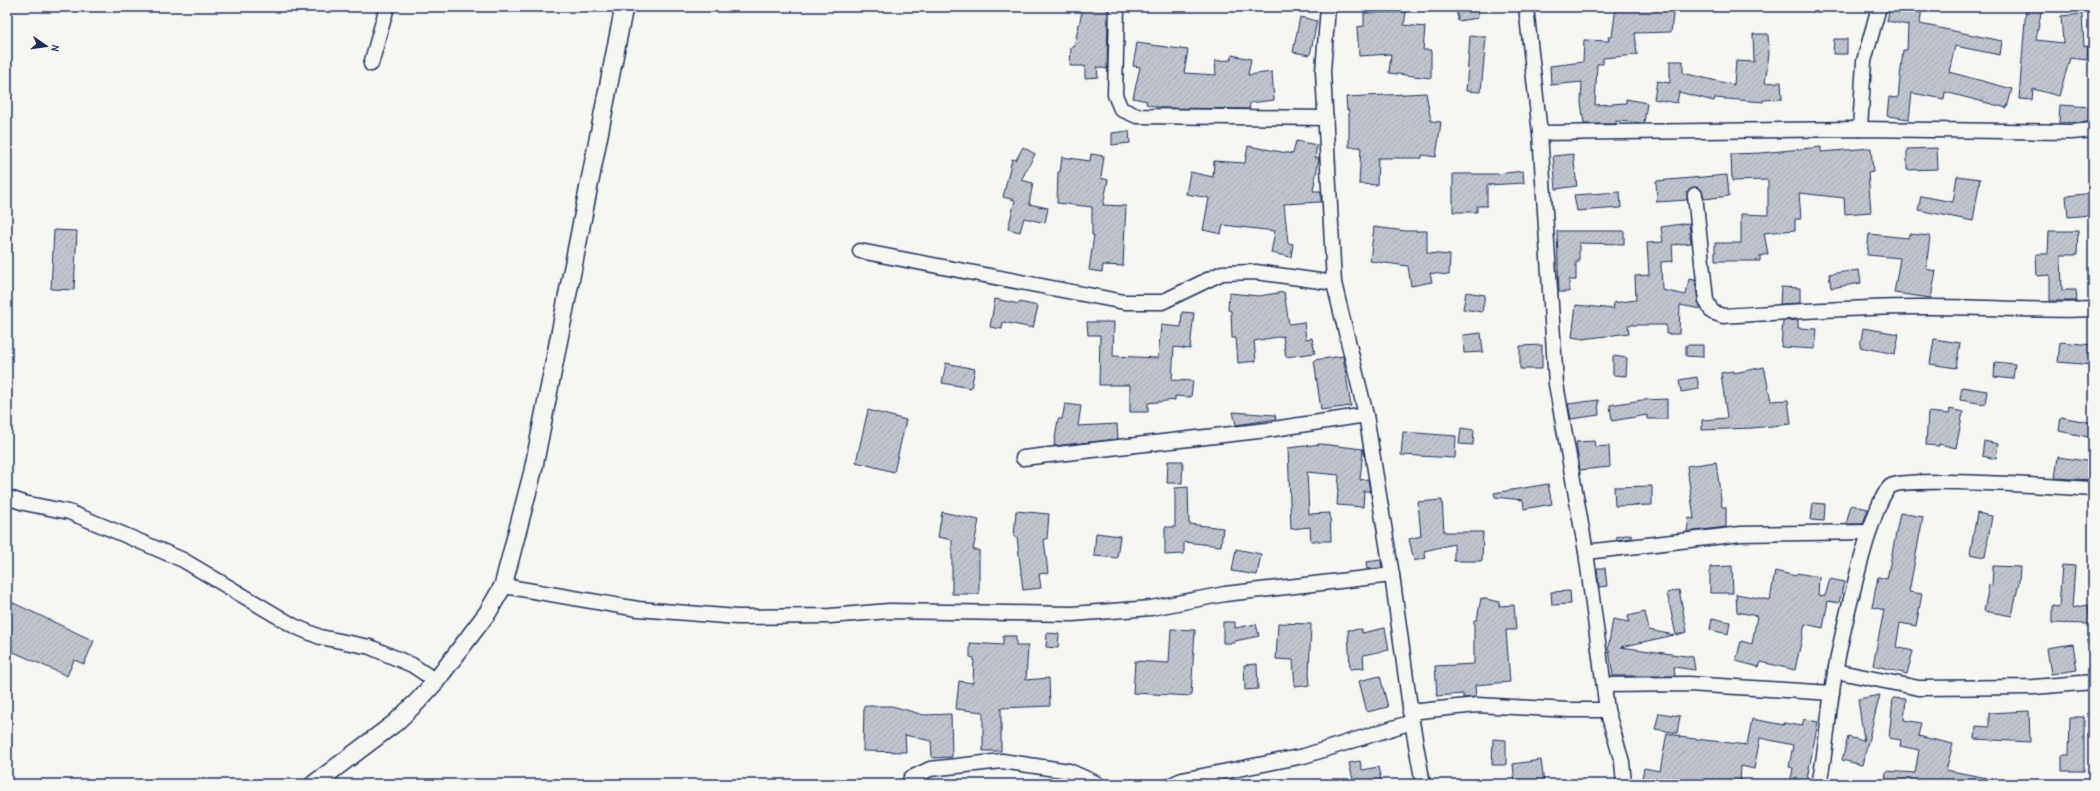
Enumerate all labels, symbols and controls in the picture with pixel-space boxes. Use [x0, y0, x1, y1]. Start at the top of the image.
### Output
north arrow [26, 26, 66, 66]
text: N [48, 44, 63, 53]

